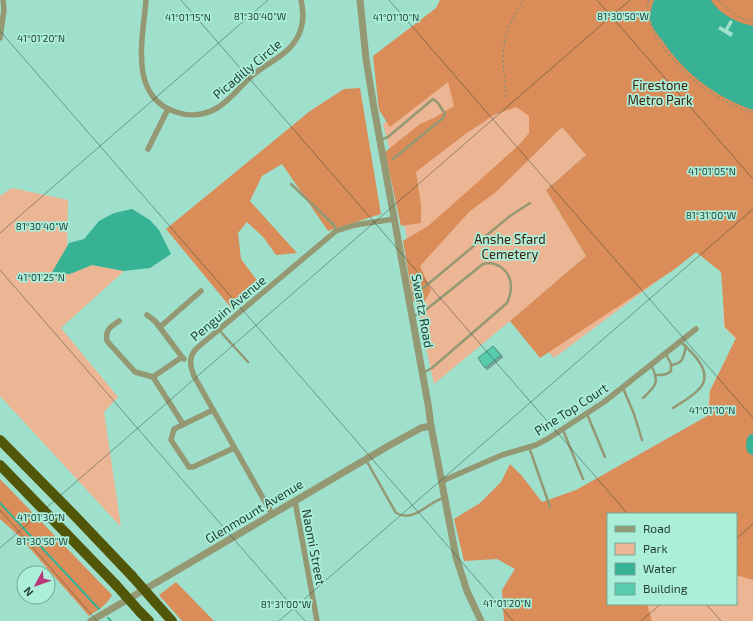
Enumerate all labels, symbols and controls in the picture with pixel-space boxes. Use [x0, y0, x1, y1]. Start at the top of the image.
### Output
text: 81°30'40"W [234, 10, 287, 22]
text: 81°30'50"W [597, 10, 649, 22]
text: 41°01'15"N [165, 11, 211, 23]
text: 41°01'10"N [373, 11, 419, 23]
text: 41°01'20"N [17, 32, 65, 44]
street label: Picadilly Circle [209, 36, 285, 102]
park label: Firestone Metro Park [627, 77, 693, 108]
text: 41°01'05"N [688, 165, 736, 177]
text: 81°31'00"W [686, 209, 737, 221]
text: 81°30'40"W [16, 220, 69, 232]
park label: Anshe Sfard Cemetery [474, 231, 546, 262]
text: 41°01'25"N [17, 271, 65, 283]
street label: Penguin Avenue [187, 272, 269, 344]
street label: Swartz Road [409, 273, 437, 349]
street label: Pine Top Court [531, 379, 611, 439]
text: 41°01'10"N [689, 404, 735, 416]
street label: Glenmount Avenue [202, 475, 306, 547]
street label: Naomi Street [299, 508, 329, 587]
text: 41°01'30"N [17, 511, 65, 523]
legend [607, 513, 737, 605]
text: Road [643, 521, 671, 535]
text: 81°30'50"W [16, 535, 68, 547]
text: Park [643, 541, 668, 555]
text: Water [643, 561, 677, 575]
north arrow [16, 565, 56, 605]
text: Building [643, 581, 688, 595]
text: N [21, 585, 36, 599]
text: 41°01'20"N [483, 597, 531, 609]
text: 81°31'00"W [261, 598, 312, 610]

